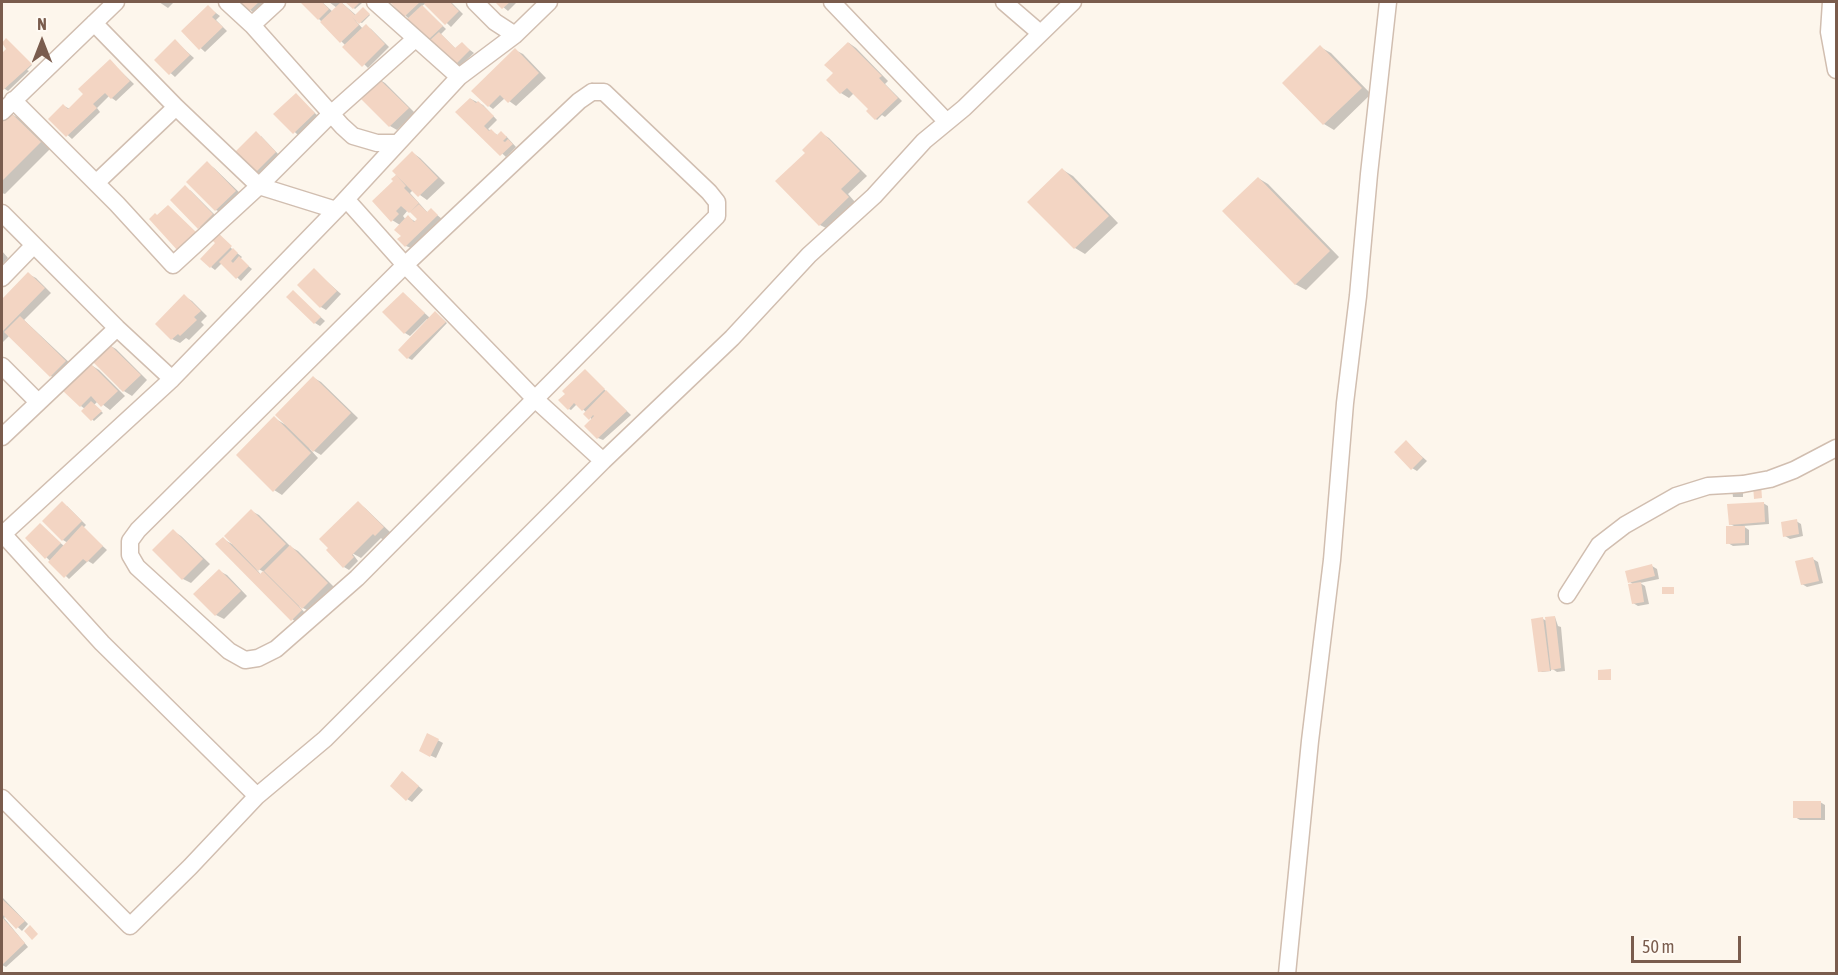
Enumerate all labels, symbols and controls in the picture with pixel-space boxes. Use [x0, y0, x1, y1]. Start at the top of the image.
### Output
north arrow [12, 12, 72, 72]
text: N [37, 15, 47, 33]
scale bar [1634, 924, 1744, 962]
text: 50 m [1642, 936, 1674, 957]

